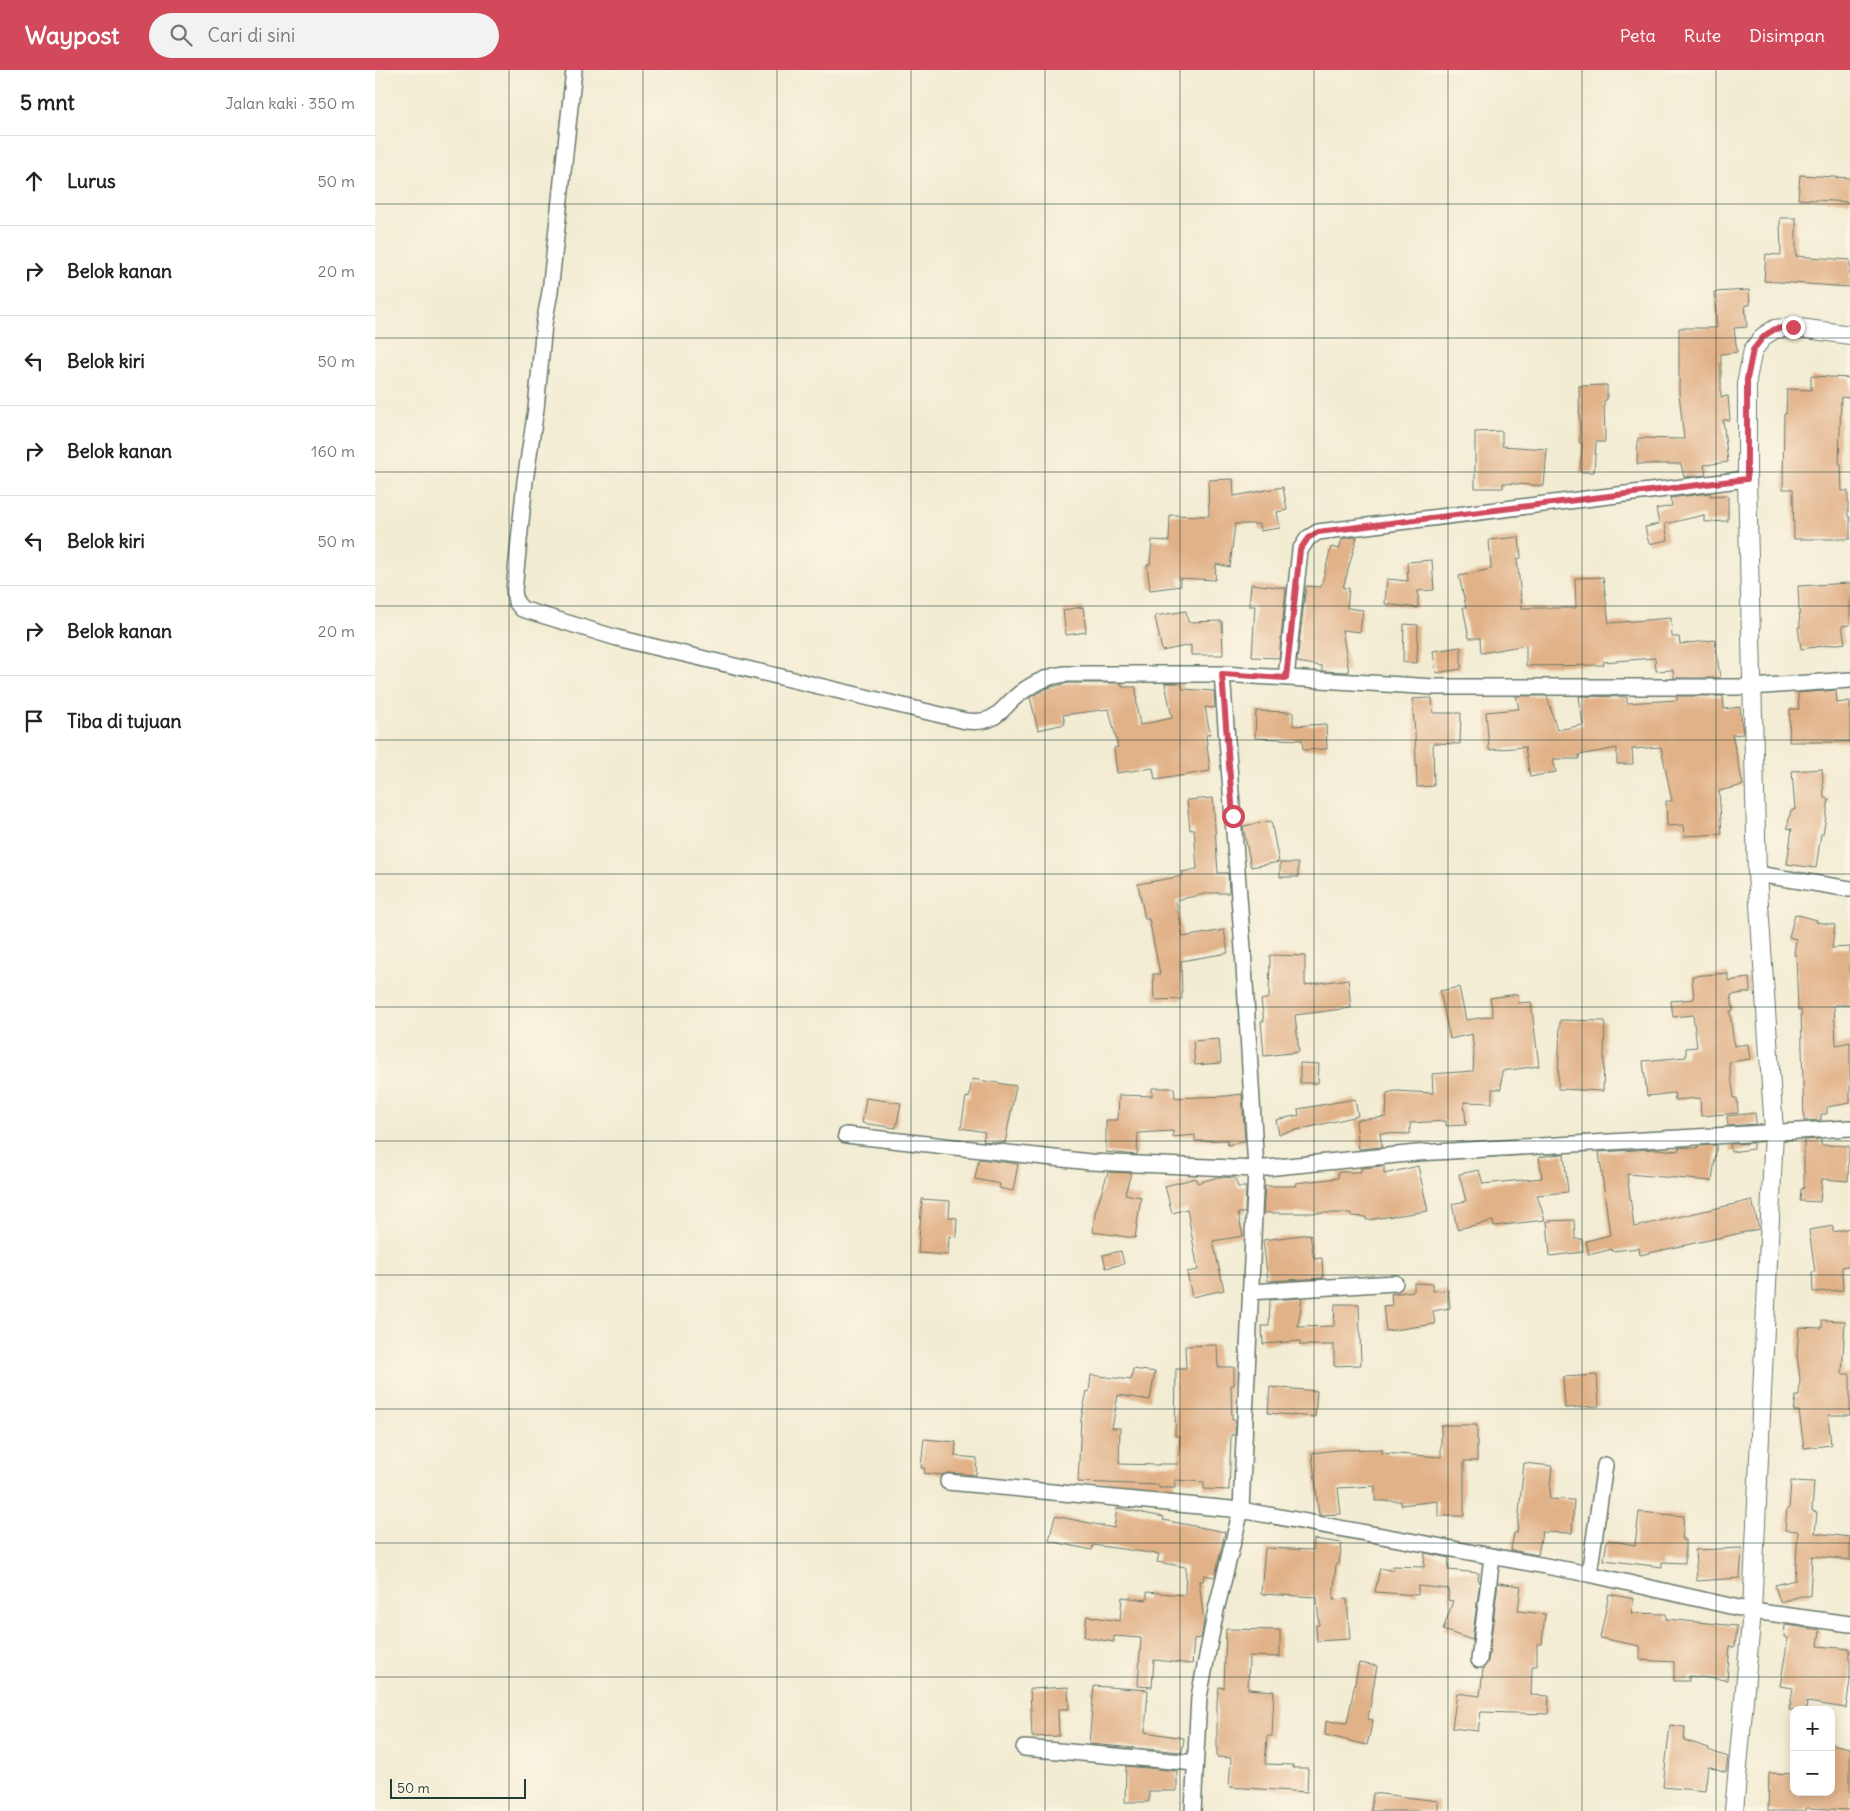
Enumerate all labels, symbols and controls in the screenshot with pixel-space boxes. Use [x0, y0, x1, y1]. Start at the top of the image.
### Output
search box [149, 13, 499, 58]
text: Waypost [25, 20, 119, 50]
icon: search [167, 21, 195, 49]
text: Cari di sini [207, 23, 295, 47]
text: Peta [1620, 24, 1656, 47]
text: Rute [1684, 24, 1721, 47]
text: Disimpan [1749, 24, 1825, 47]
text: 5 mnt [20, 89, 75, 116]
text: Jalan kaki · 350 m [225, 93, 355, 113]
icon: ahead [20, 167, 48, 195]
text: Lurus [67, 169, 116, 193]
text: 50 m [317, 171, 355, 191]
icon: right [20, 257, 48, 285]
text: Belok kanan [67, 259, 172, 283]
text: 20 m [318, 261, 355, 281]
route end [1782, 316, 1805, 339]
icon: left [20, 347, 48, 375]
text: Belok kiri [67, 349, 145, 373]
text: 50 m [317, 351, 355, 371]
icon: right [20, 437, 48, 465]
text: Belok kanan [67, 439, 172, 463]
text: 160 m [311, 441, 355, 461]
icon: left [20, 527, 48, 555]
text: Belok kiri [67, 529, 145, 553]
text: 50 m [317, 531, 355, 551]
icon: right [20, 617, 48, 645]
text: Belok kanan [67, 619, 172, 643]
text: 20 m [318, 621, 355, 641]
icon: arrive [20, 707, 48, 735]
text: Tiba di tujuan [67, 709, 182, 733]
route start [1222, 805, 1245, 828]
map controls [1790, 1706, 1835, 1796]
button: + [1790, 1706, 1835, 1751]
button: − [1790, 1751, 1835, 1796]
scale bar [390, 1776, 526, 1799]
text: 50 m [397, 1779, 430, 1797]

